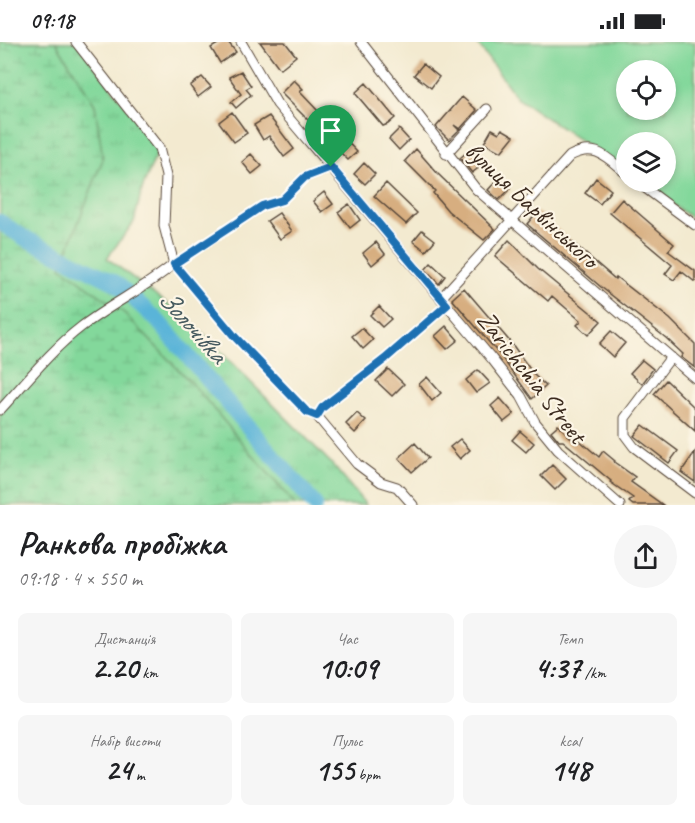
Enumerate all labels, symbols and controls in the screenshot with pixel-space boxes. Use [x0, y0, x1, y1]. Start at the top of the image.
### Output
text: 09:18 [30, 7, 74, 35]
map controls [616, 60, 676, 192]
button: locate [616, 60, 676, 120]
pin [305, 105, 356, 167]
icon: arrive [314, 114, 347, 147]
button: layers [616, 132, 676, 192]
street label: вулиця Барвінського [458, 135, 608, 277]
water label: Золочівка [151, 282, 236, 371]
street label: Zarichchia Street [470, 304, 595, 452]
text: Ранкова пробіжка [18, 522, 225, 564]
button: share [614, 525, 677, 588]
text: 09:18 · 4 × 550 m [18, 566, 142, 591]
text: Дистанція [94, 629, 155, 649]
text: Час [337, 629, 358, 649]
text: Темп [557, 629, 583, 649]
text: 2.20 [92, 649, 138, 687]
text: 10:09 [318, 649, 377, 687]
text: 4:37 [535, 649, 581, 687]
text: km [138, 663, 158, 683]
text: /km [581, 663, 606, 683]
text: Набір висоти [90, 731, 160, 751]
text: Пульс [332, 731, 363, 751]
text: kcal [560, 731, 581, 751]
text: 24 [105, 751, 132, 789]
text: 155 [315, 751, 354, 789]
text: 148 [550, 751, 590, 789]
text: m [132, 765, 145, 785]
text: bpm [354, 765, 380, 785]

